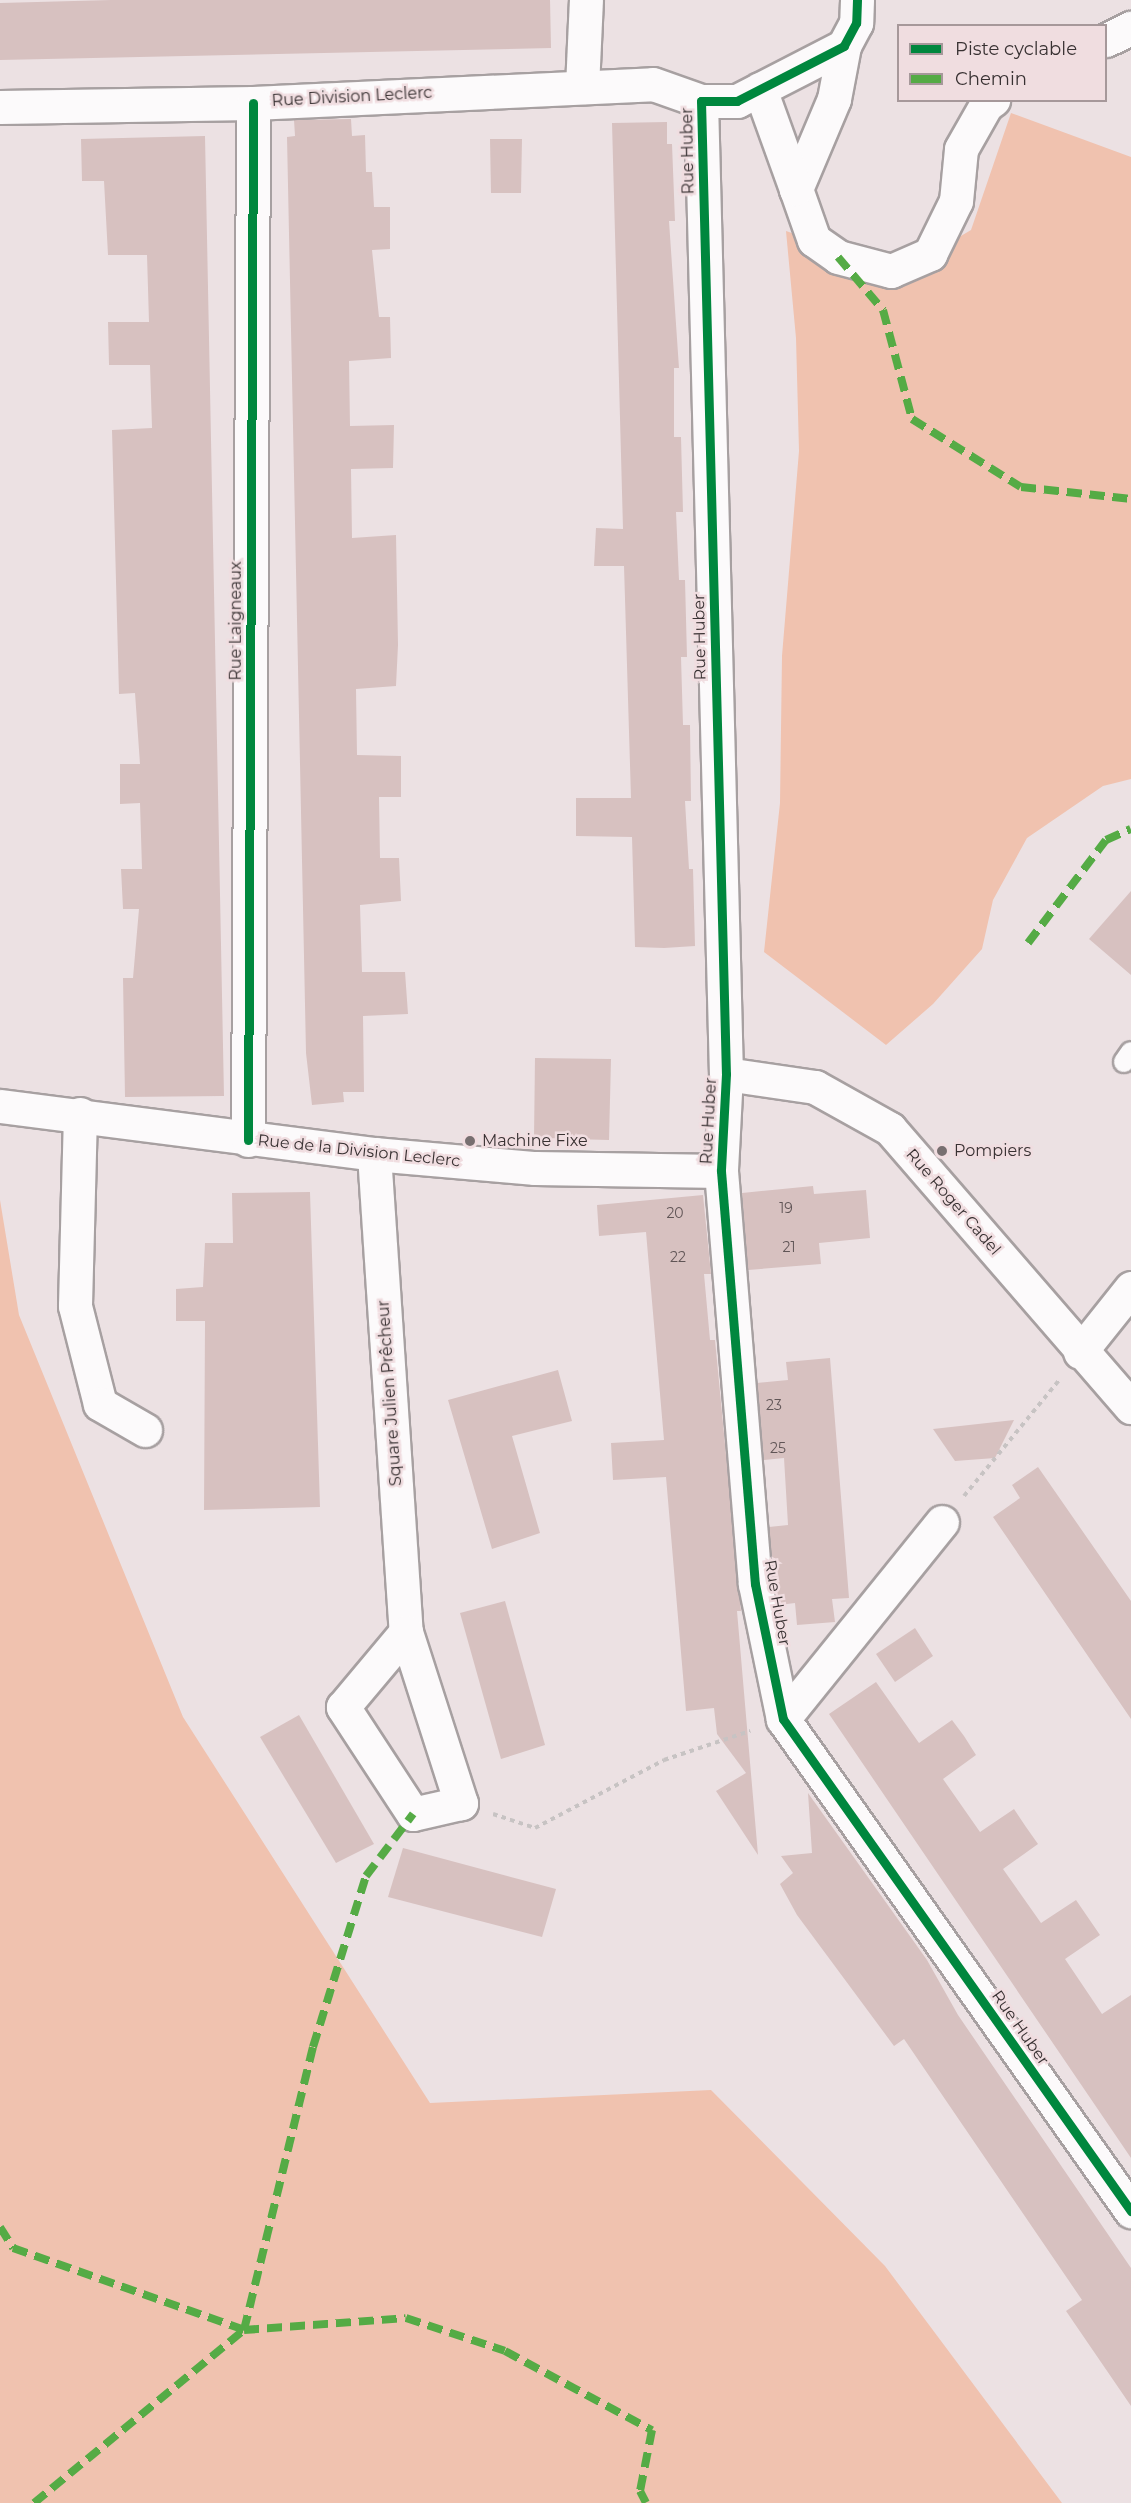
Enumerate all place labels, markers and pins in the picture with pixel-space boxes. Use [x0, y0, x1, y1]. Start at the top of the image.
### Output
place label: Machine Fixe [482, 1131, 588, 1151]
marker: Machine Fixe [463, 1134, 477, 1148]
place label: Pompiers [954, 1141, 1031, 1161]
marker: Pompiers [935, 1144, 949, 1158]

